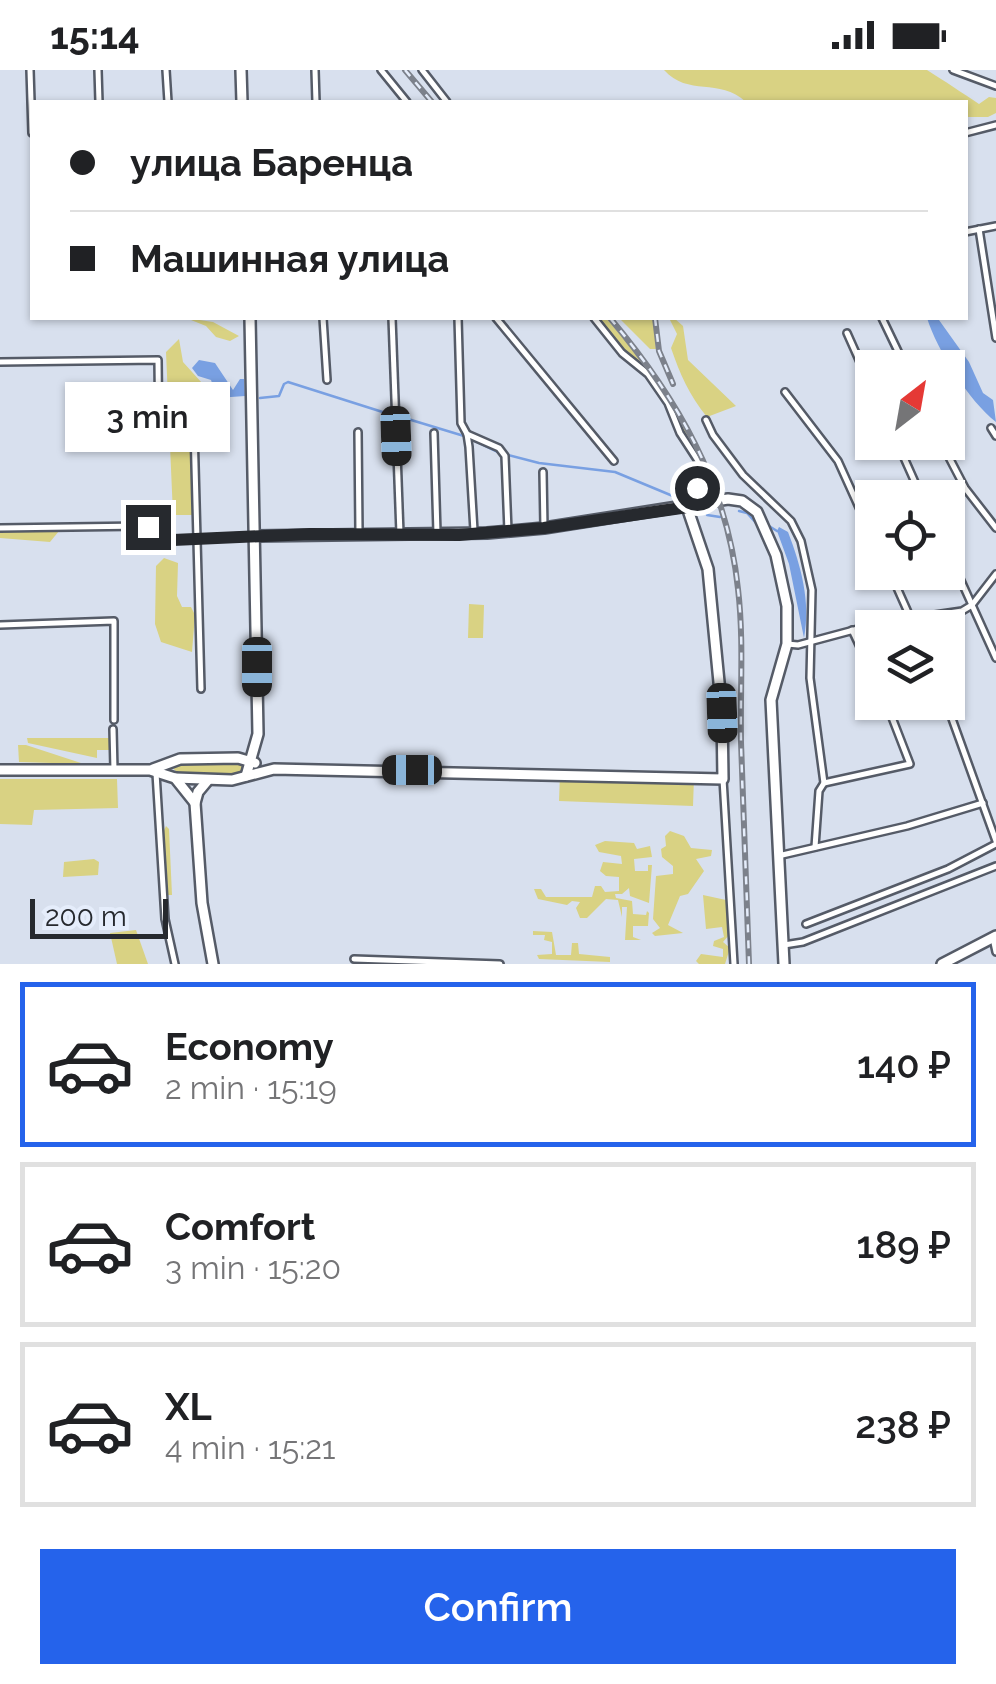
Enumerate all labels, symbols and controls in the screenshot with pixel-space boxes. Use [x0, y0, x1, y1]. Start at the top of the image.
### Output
text: 15:14 [50, 13, 140, 58]
text: улица Баренца [130, 140, 413, 185]
text: Машинная улица [130, 236, 449, 281]
north arrow [855, 350, 965, 460]
map controls [855, 350, 965, 720]
callout: 3 min [66, 382, 230, 452]
text: 3 min [107, 398, 188, 435]
car [380, 405, 412, 467]
route start [675, 466, 720, 511]
button: locate [855, 480, 965, 590]
route end [126, 505, 171, 550]
button: layers [855, 610, 965, 720]
car [242, 637, 272, 697]
car [706, 682, 738, 744]
car [382, 755, 442, 785]
scale bar [30, 894, 168, 938]
text: 200 m [45, 900, 127, 933]
icon: car [45, 1020, 135, 1110]
text: Economy [165, 1024, 334, 1069]
text: 140 ₽ [857, 1042, 951, 1087]
text: 2 min · 15:19 [165, 1069, 337, 1106]
icon: car [45, 1200, 135, 1290]
text: Comfort [165, 1204, 315, 1249]
text: 189 ₽ [857, 1222, 951, 1267]
text: 3 min · 15:20 [165, 1249, 341, 1286]
icon: car [45, 1380, 135, 1470]
text: XL [165, 1384, 212, 1429]
text: 238 ₽ [855, 1402, 951, 1447]
text: 4 min · 15:21 [165, 1429, 336, 1466]
button: Confirm [40, 1549, 956, 1664]

